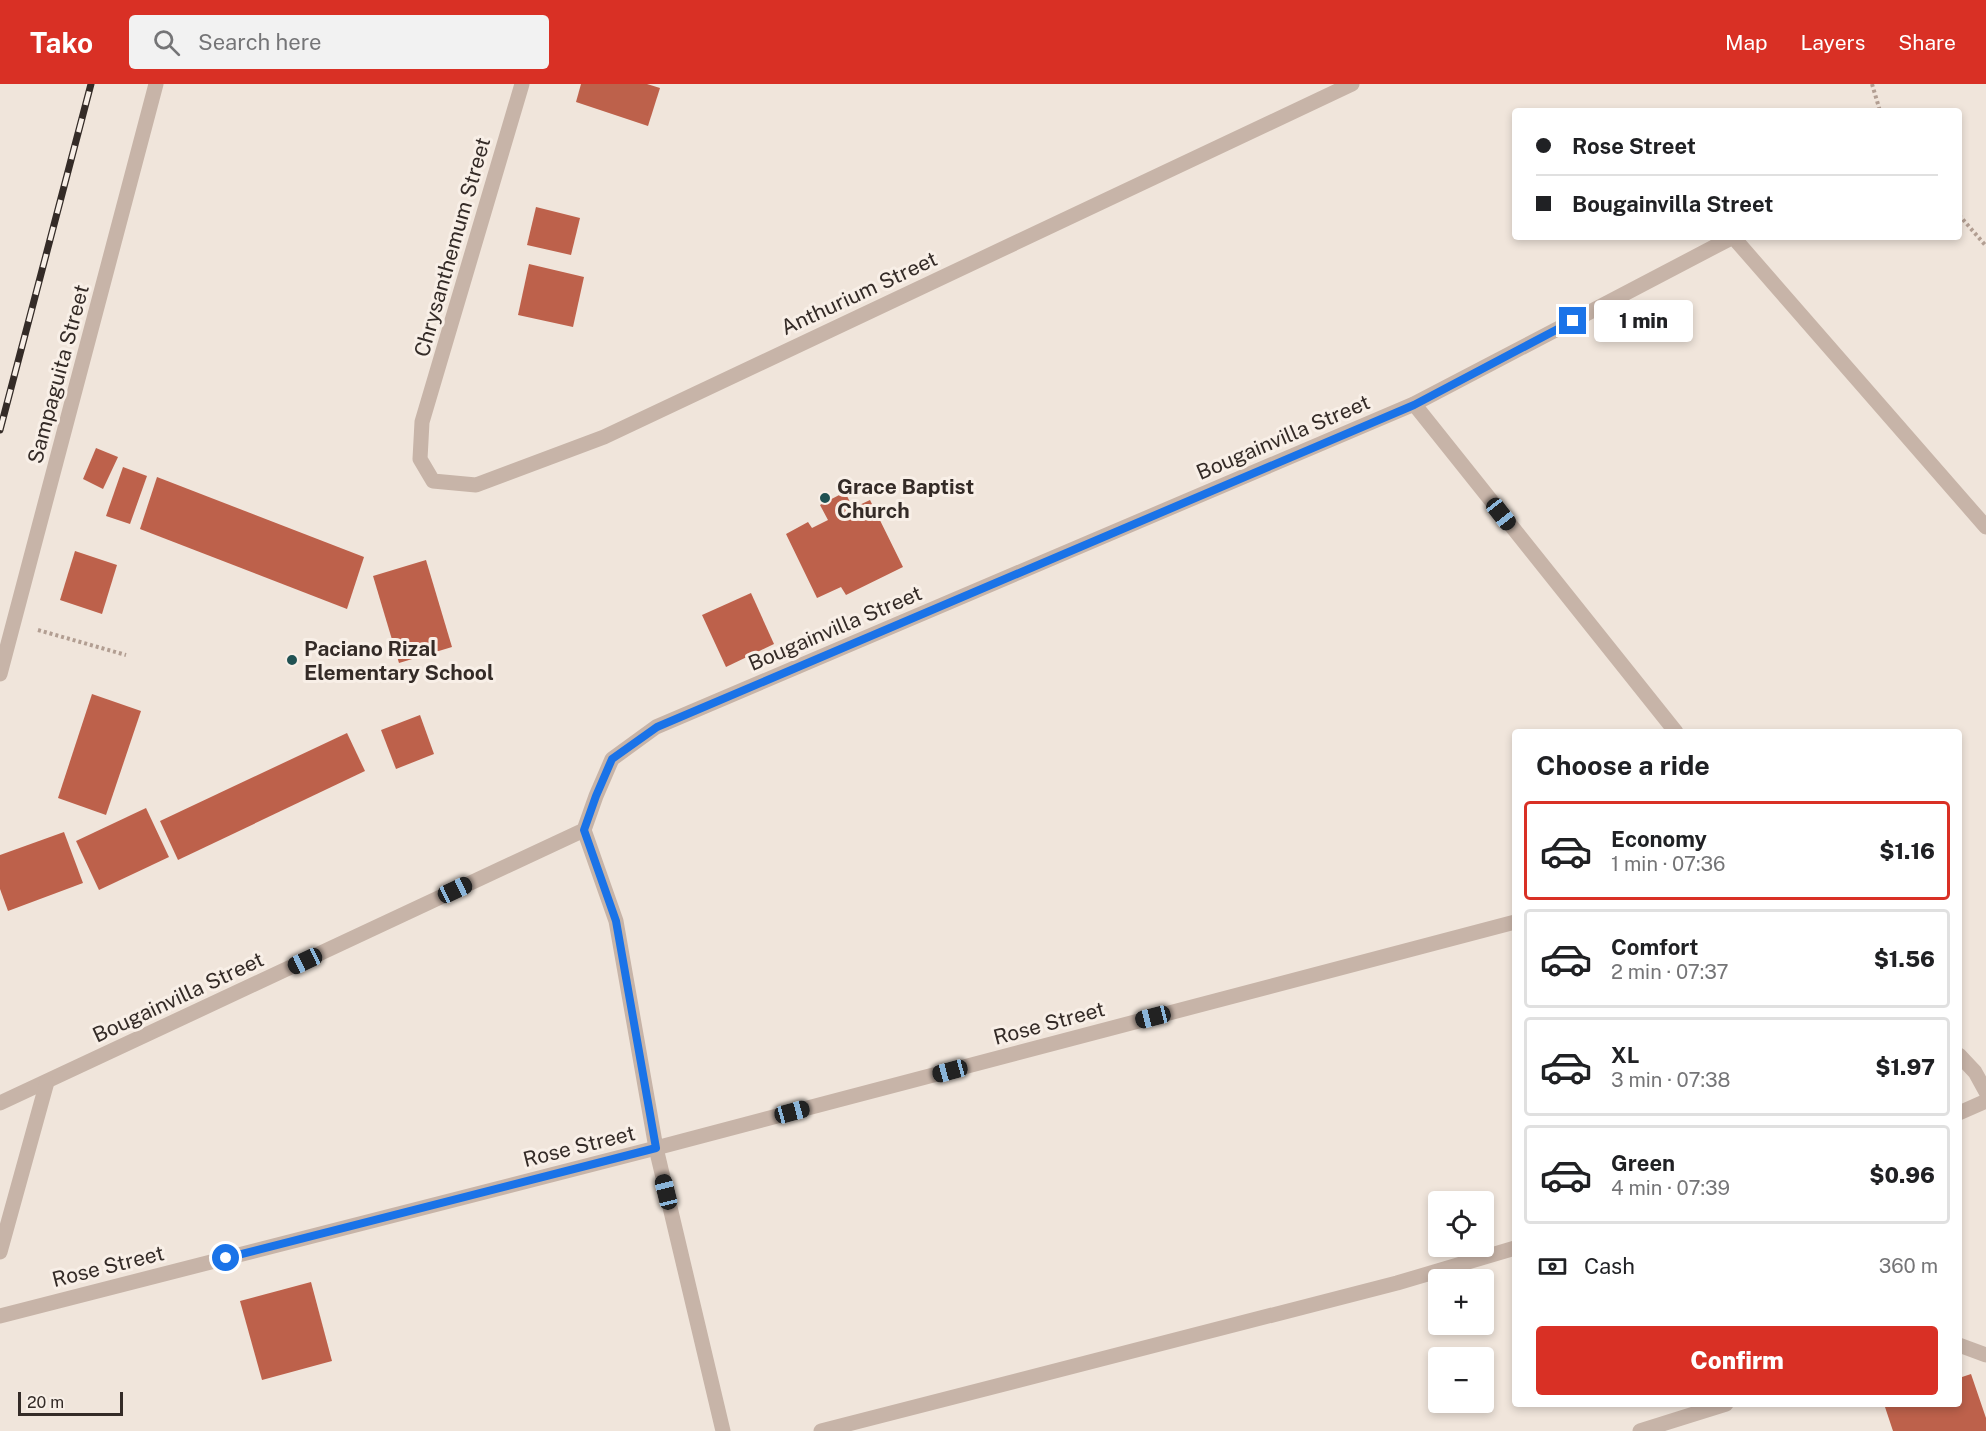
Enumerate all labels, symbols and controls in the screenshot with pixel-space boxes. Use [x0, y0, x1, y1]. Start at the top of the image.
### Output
search box [129, 15, 549, 69]
text: Tako [30, 26, 93, 59]
icon: search [150, 26, 183, 59]
text: Search here [198, 29, 322, 55]
text: Map [1725, 30, 1768, 55]
text: Layers [1801, 30, 1865, 55]
text: Share [1898, 30, 1956, 55]
text: Rose Street [1572, 133, 1696, 159]
street label: Chrysanthemum Street [409, 134, 495, 360]
text: Bougainvilla Street [1572, 191, 1773, 217]
street label: Anthurium Street [777, 246, 941, 340]
street label: Sampaguita Street [22, 282, 94, 466]
callout: 1 min [1594, 300, 1693, 342]
route end [1559, 307, 1586, 334]
text: 1 min [1619, 309, 1668, 333]
street label: Bougainvilla Street [1193, 389, 1373, 485]
place label: Grace Baptist Church [837, 474, 974, 523]
marker: Grace Baptist Church [818, 491, 832, 505]
car [1483, 494, 1519, 534]
street label: Bougainvilla Street [745, 580, 925, 676]
place label: Paciano Rizal Elementary School [304, 636, 494, 685]
marker: Paciano Rizal Elementary School [285, 653, 299, 667]
text: Choose a ride [1536, 749, 1710, 781]
icon: car [1539, 824, 1593, 878]
text: Economy [1611, 826, 1707, 852]
text: $1.16 [1879, 838, 1935, 864]
text: 1 min · 07:36 [1611, 852, 1725, 876]
car [435, 874, 475, 906]
icon: car [1539, 932, 1593, 986]
text: Comfort [1611, 934, 1698, 960]
car [285, 945, 325, 977]
street label: Bougainvilla Street [88, 946, 268, 1048]
text: $1.56 [1874, 946, 1935, 972]
text: 2 min · 07:37 [1611, 960, 1729, 984]
street label: Rose Street [990, 996, 1108, 1050]
car [1133, 1004, 1173, 1030]
icon: car [1539, 1040, 1593, 1094]
text: XL [1611, 1042, 1639, 1068]
text: $1.97 [1875, 1054, 1935, 1080]
car [930, 1058, 970, 1084]
text: 3 min · 07:38 [1611, 1068, 1730, 1092]
car [772, 1099, 812, 1125]
street label: Rose Street [520, 1120, 638, 1172]
icon: car [1539, 1148, 1593, 1202]
text: Green [1611, 1150, 1675, 1176]
text: $0.96 [1869, 1162, 1935, 1188]
car [653, 1172, 679, 1212]
text: 4 min · 07:39 [1611, 1176, 1730, 1200]
map controls [1428, 1191, 1494, 1413]
button: locate [1428, 1191, 1494, 1257]
street label: Rose Street [49, 1240, 167, 1292]
route start [212, 1244, 239, 1271]
icon: cash [1536, 1250, 1569, 1283]
text: Cash [1584, 1253, 1635, 1279]
text: 360 m [1879, 1254, 1938, 1278]
button: + [1428, 1269, 1494, 1335]
button: Confirm [1536, 1326, 1938, 1395]
button: − [1428, 1347, 1494, 1413]
scale bar [18, 1389, 123, 1416]
text: 20 m [27, 1393, 64, 1412]

